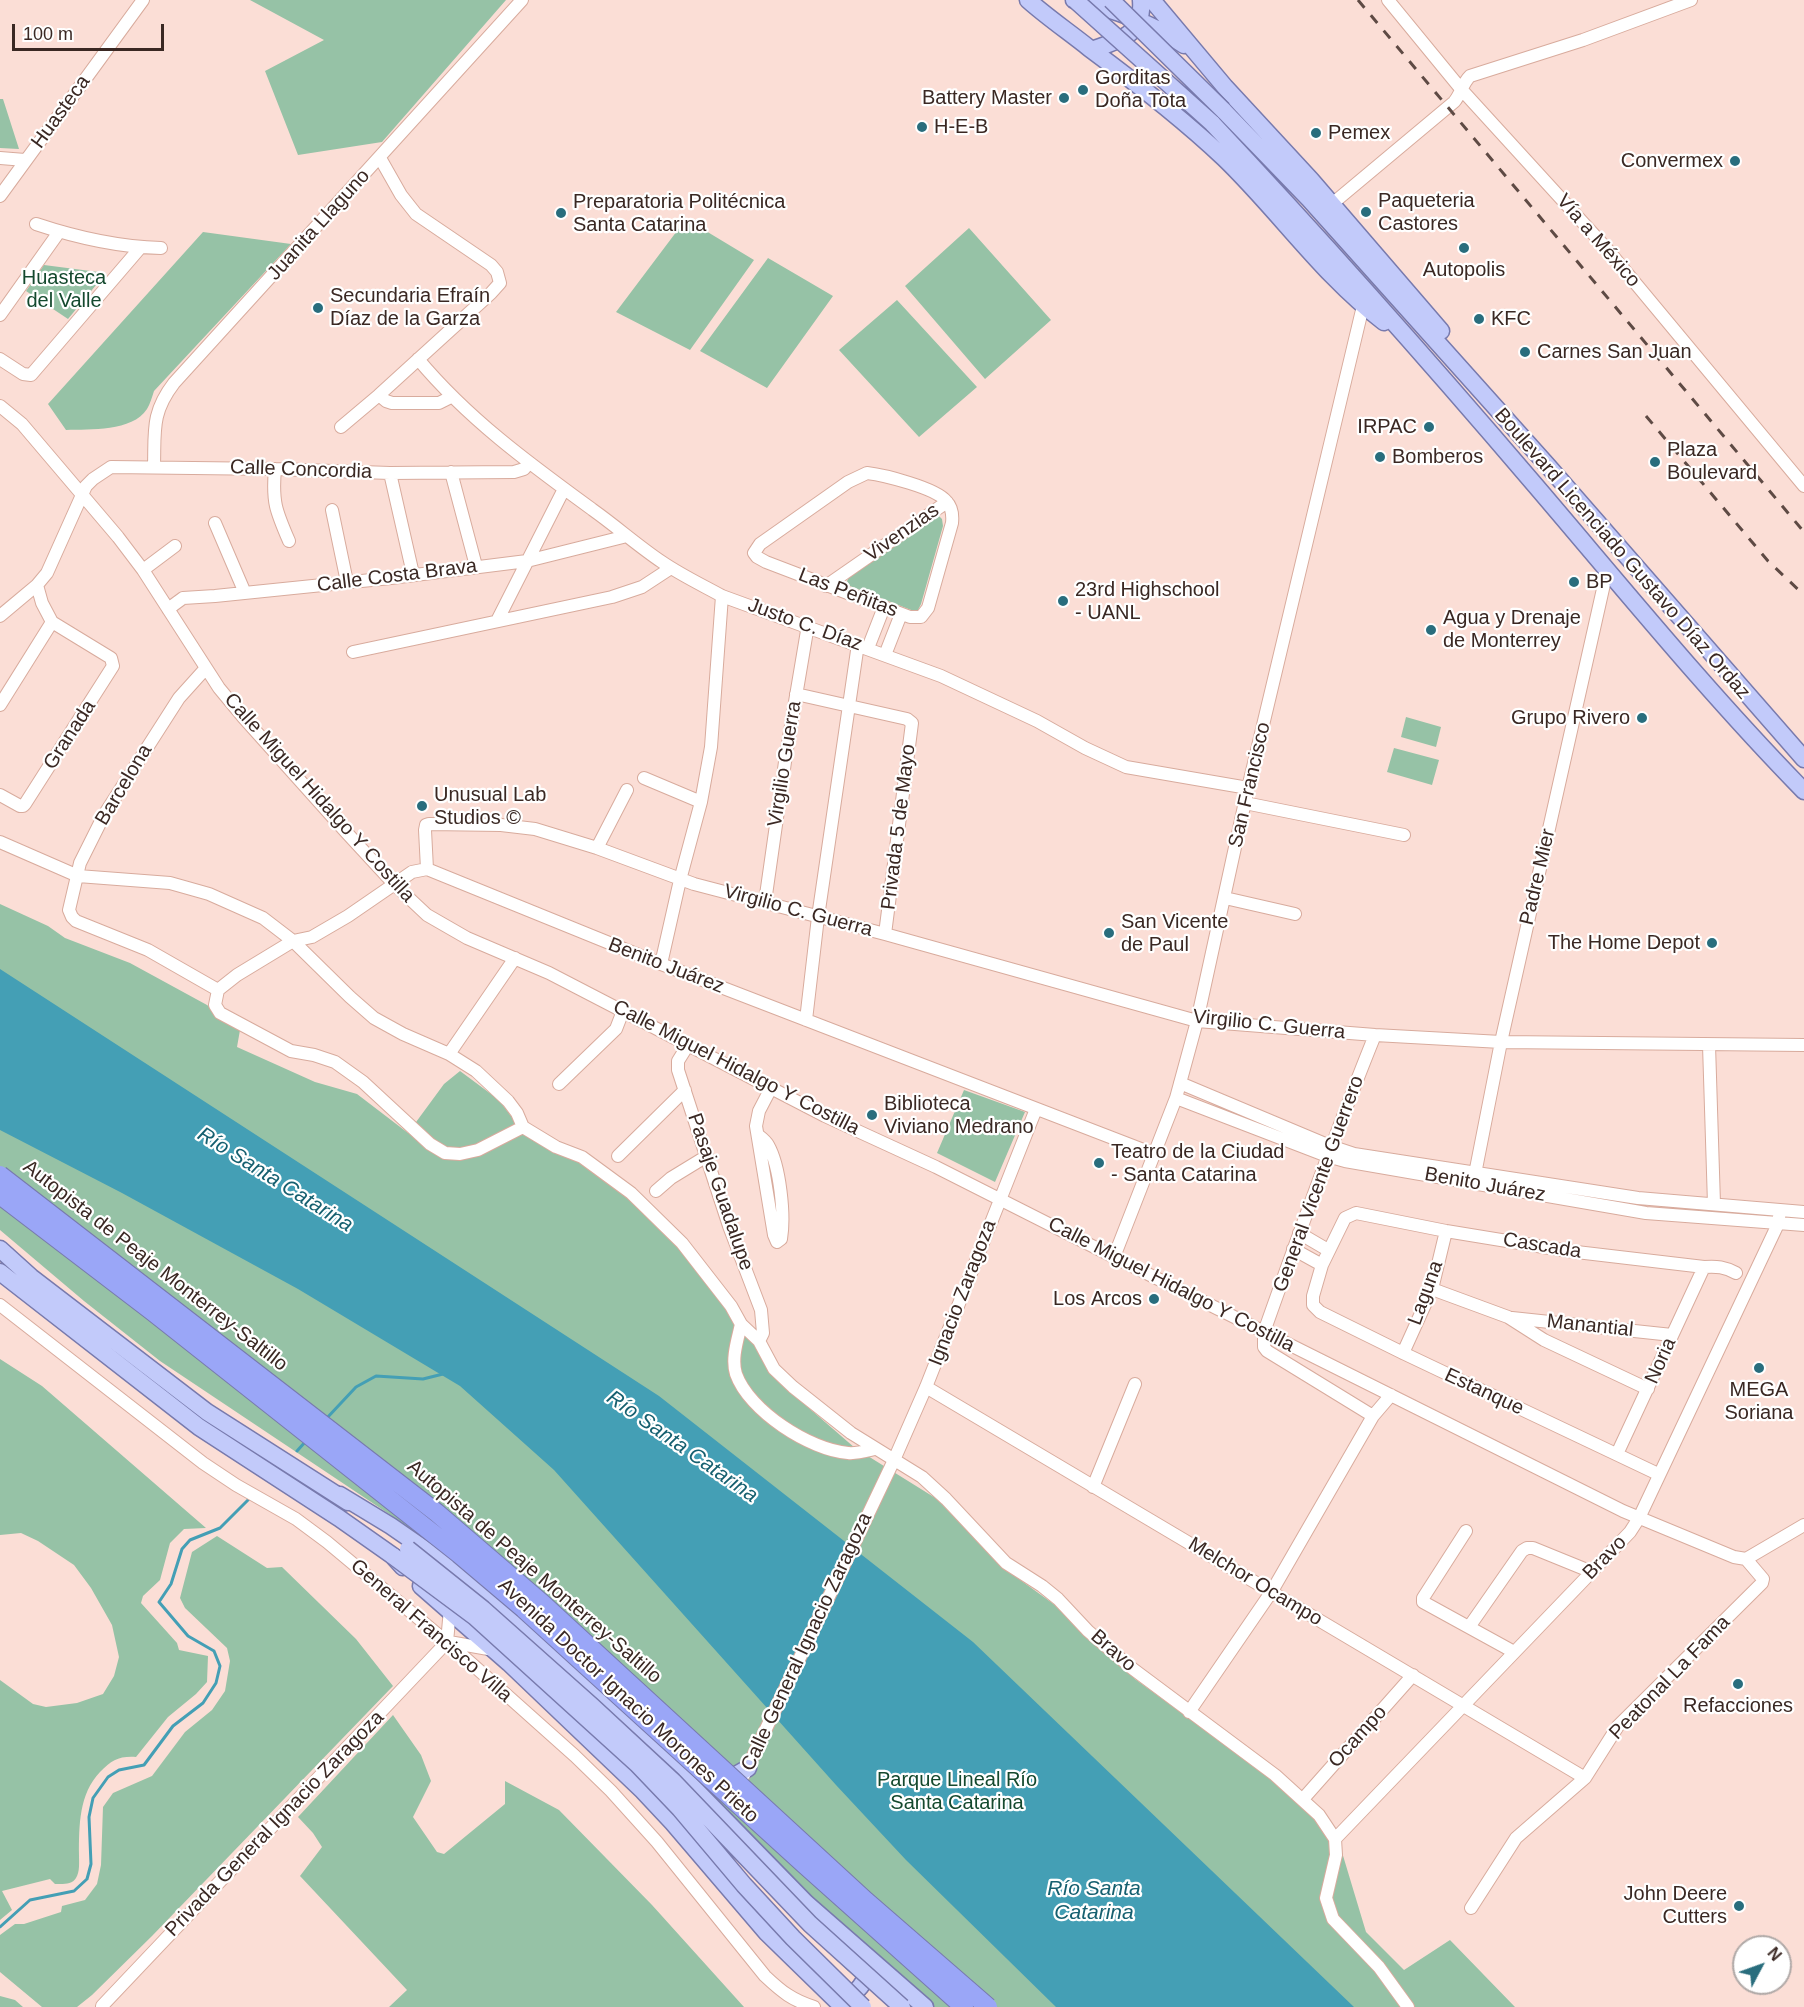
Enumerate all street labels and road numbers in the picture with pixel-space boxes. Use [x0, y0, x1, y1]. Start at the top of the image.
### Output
street label: Huasteca [26, 71, 96, 153]
street label: Juanita Llaguno [263, 164, 375, 286]
street label: Vía a México [1551, 190, 1645, 292]
street label: Boulevard Licenciado Gustavo Díaz Ordaz [1489, 403, 1755, 705]
street label: Calle Concordia [229, 456, 373, 484]
street label: Vivenzias [860, 499, 944, 567]
street label: Calle Costa Brava [316, 554, 478, 598]
street label: Las Peñitas [795, 563, 901, 623]
street label: Justo C. Díaz [744, 593, 866, 657]
street label: Calle Miguel Hidalgo Y Costilla [219, 688, 419, 908]
street label: Granada [39, 696, 101, 774]
street label: Virgilio Guerra [763, 699, 807, 829]
street label: San Francisco [1224, 720, 1276, 850]
street label: Barcelona [91, 740, 157, 830]
street label: Privada 5 de Mayo [877, 743, 921, 911]
street label: Padre Mier [1515, 827, 1561, 927]
street label: Virgilio C. Guerra [721, 880, 875, 942]
street label: Benito Juárez [605, 933, 727, 999]
street label: Calle Miguel Hidalgo Y Costilla [609, 995, 863, 1141]
street label: Virgilio C. Guerra [1192, 1005, 1346, 1045]
street label: General Vicente Guerrero [1269, 1072, 1369, 1296]
street label: Pasaje Guadalupe [682, 1110, 758, 1274]
street label: Autopista de Peaje Monterrey-Saltillo [18, 1155, 292, 1377]
street label: Benito Juárez [1423, 1163, 1547, 1207]
street label: Calle Miguel Hidalgo Y Costilla [1044, 1212, 1298, 1358]
street label: Ignacio Zaragoza [924, 1217, 1002, 1369]
street label: Cascada [1501, 1228, 1583, 1264]
street label: Laguna [1403, 1258, 1449, 1328]
street label: Manantial [1546, 1310, 1634, 1342]
street label: Noria [1640, 1334, 1682, 1388]
street label: Estanque [1441, 1363, 1527, 1421]
street label: Autopista de Peaje Monterrey-Saltillo [402, 1455, 666, 1689]
street label: Calle General Ignacio Zaragoza [736, 1509, 878, 1775]
street label: Bravo [1578, 1531, 1632, 1585]
street label: Melchor Ocampo [1184, 1533, 1326, 1631]
street label: General Francisco Villa [345, 1554, 517, 1708]
street label: Avenida Doctor Ignacio Morones Prieto [493, 1574, 763, 1828]
street label: Peatonal La Fama [1605, 1611, 1735, 1745]
street label: Bravo [1085, 1625, 1141, 1677]
street label: Ocampo [1324, 1701, 1392, 1773]
street label: Privada General Ignacio Zaragoza [161, 1706, 389, 1942]

